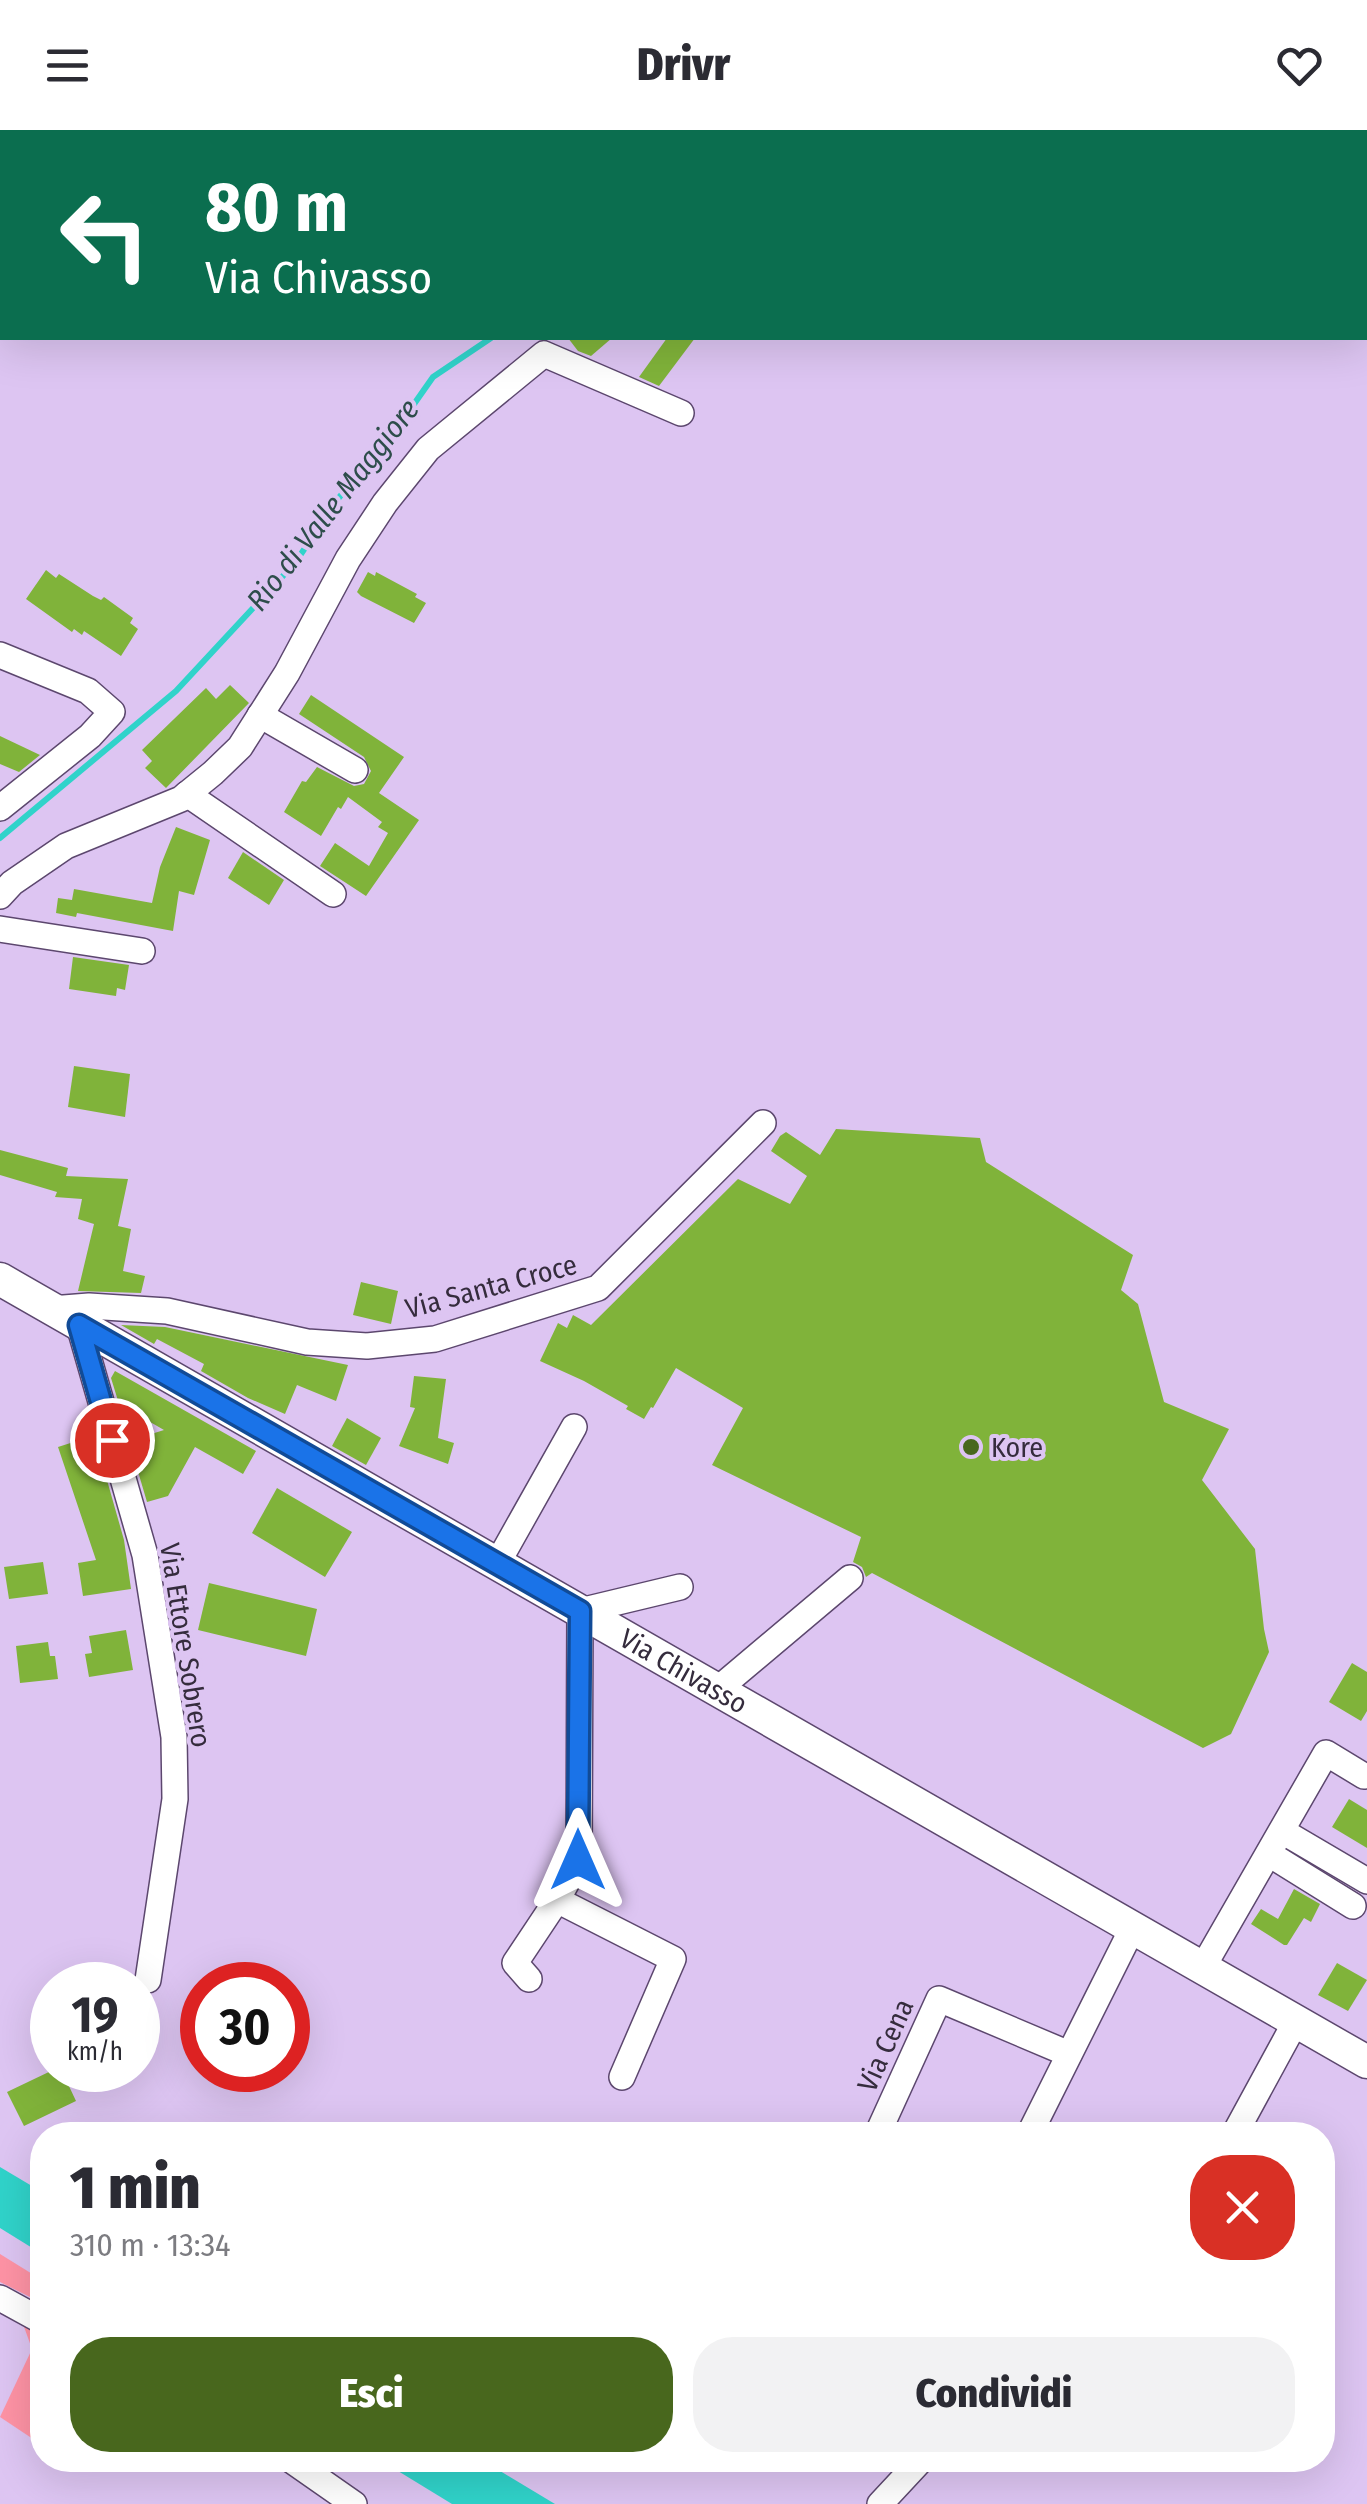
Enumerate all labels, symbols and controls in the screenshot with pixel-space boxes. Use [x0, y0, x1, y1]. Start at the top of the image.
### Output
icon: menu [40, 38, 95, 93]
text: Drivr [637, 38, 730, 92]
icon: heart [1272, 38, 1327, 93]
text: 80 m [205, 166, 348, 250]
icon: left [40, 170, 170, 300]
text: Via Chivasso [205, 251, 432, 305]
water label: Rio di Valle Maggiore [239, 392, 427, 618]
street label: Via Santa Croce [402, 1248, 580, 1325]
pin [70, 1398, 155, 1483]
icon: arrive [85, 1413, 140, 1468]
place label: Kore [991, 1431, 1043, 1464]
marker: Kore [960, 1436, 982, 1458]
street label: Via Ettore Sobrero [153, 1541, 218, 1750]
street label: Via Chivasso [614, 1622, 753, 1721]
position arrow [526, 1808, 630, 1912]
speed limit sign: 30 [180, 1962, 310, 2092]
text: 19 [71, 1985, 118, 2045]
street label: Via Cena [851, 1994, 920, 2096]
text: km/h [67, 2037, 123, 2067]
text: 1 min [70, 2152, 201, 2224]
button: close [1190, 2155, 1295, 2260]
text: 310 m · 13:34 [70, 2226, 231, 2264]
button: Esci [70, 2337, 673, 2452]
button: Condividi [693, 2337, 1295, 2452]

